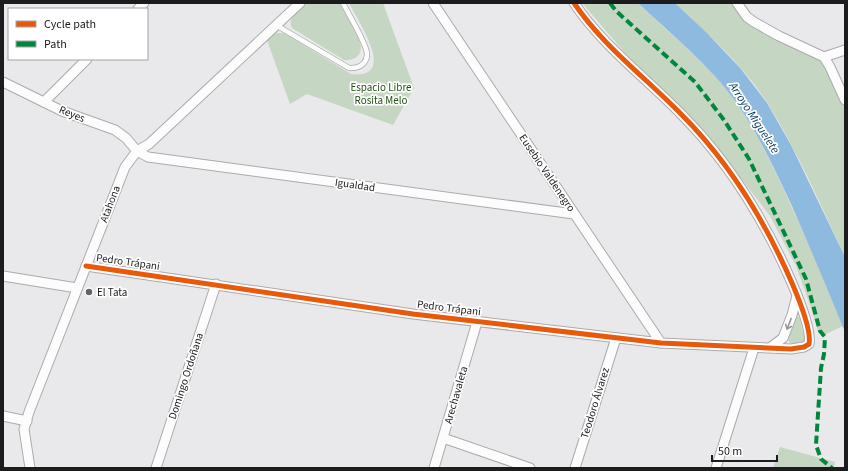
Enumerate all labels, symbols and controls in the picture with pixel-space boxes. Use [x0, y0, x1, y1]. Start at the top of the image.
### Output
legend [8, 8, 148, 60]
text: Cycle path [44, 16, 96, 33]
text: Path [44, 36, 67, 53]
water label: Arroyo Miguelete [724, 78, 784, 157]
park label: Espacio Libre Rosita Melo [350, 80, 412, 108]
street label: Reyes [57, 102, 88, 126]
street label: Eusebio Valdenegro [515, 131, 579, 215]
street label: Igualdad [334, 175, 376, 195]
street label: Atahona [96, 183, 124, 225]
street label: Pedro Trápani [95, 250, 161, 274]
place label: El Tata [97, 285, 127, 300]
marker: El Tata [84, 287, 94, 297]
street label: Pedro Trápani [416, 297, 482, 319]
one-way arrow [784, 317, 792, 329]
street label: Domingo Ordoñana [165, 331, 207, 421]
street label: Arechavaleta [441, 364, 471, 426]
street label: Teodoro Álvarez [577, 365, 613, 440]
scale bar [712, 437, 777, 463]
text: 50 m [718, 443, 742, 460]

